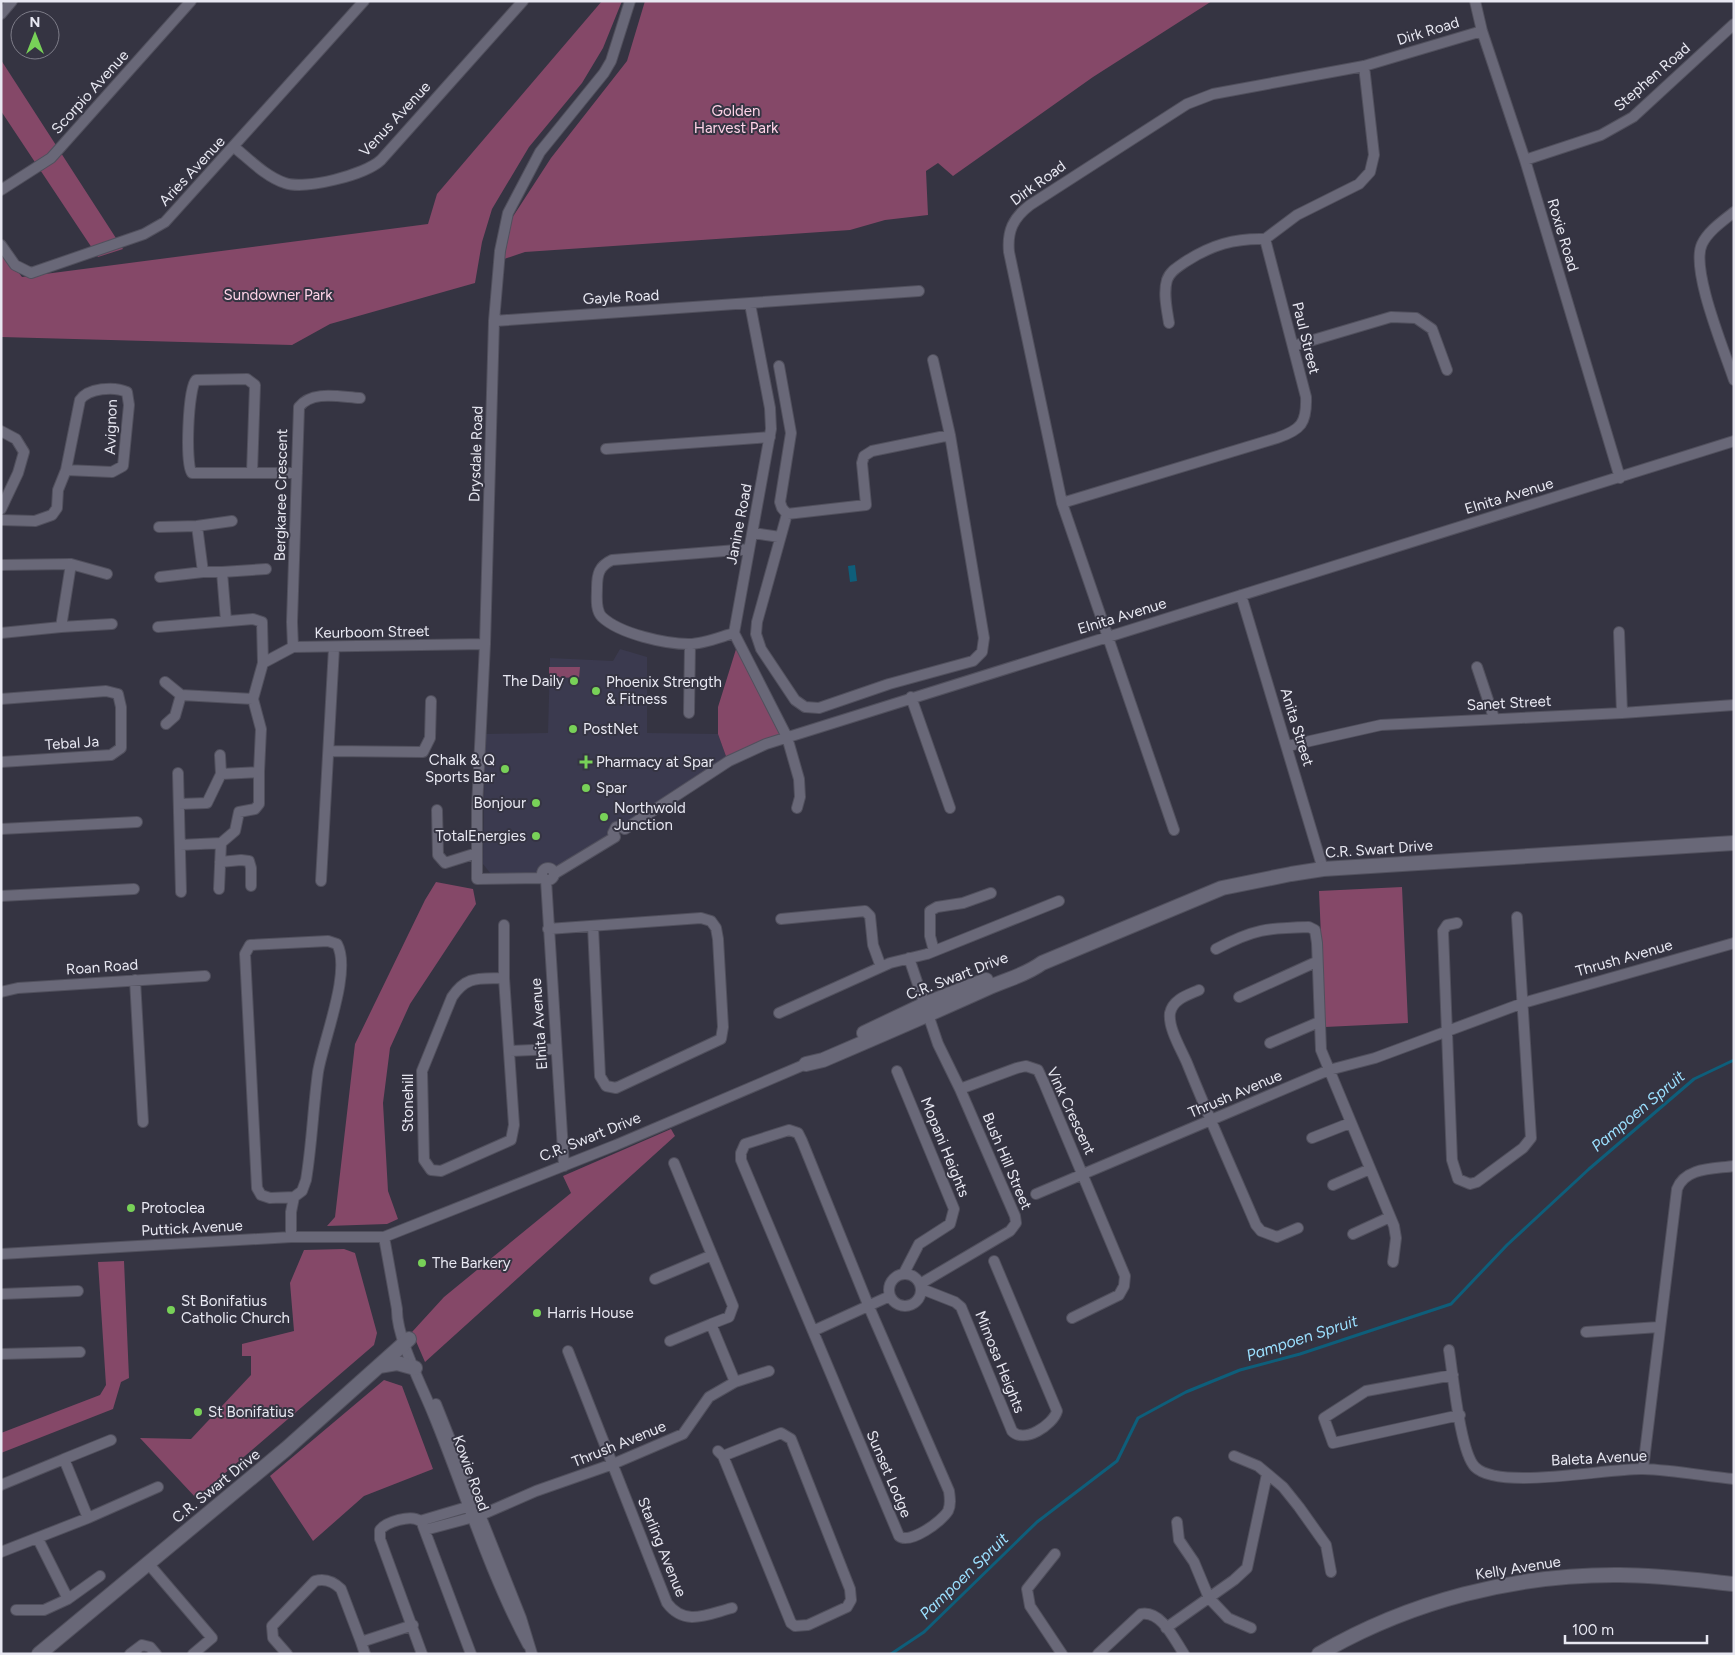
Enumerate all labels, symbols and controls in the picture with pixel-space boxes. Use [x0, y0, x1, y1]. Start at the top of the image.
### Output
north arrow [10, 10, 60, 60]
street label: Dirk Road [1395, 13, 1461, 49]
text: N [30, 14, 40, 31]
street label: Stephen Road [1610, 39, 1694, 115]
street label: Scorpio Avenue [48, 46, 132, 138]
street label: Venus Avenue [356, 78, 434, 160]
park label: Golden Harvest Park [694, 102, 779, 137]
street label: Aries Avenue [155, 133, 229, 209]
street label: Dirk Road [1007, 157, 1069, 209]
street label: Roxie Road [1543, 196, 1583, 274]
park label: Sundowner Park [224, 286, 333, 304]
street label: Gayle Road [582, 286, 660, 308]
street label: Paul Street [1288, 300, 1324, 376]
street label: Avignon [101, 399, 121, 455]
street label: Drysdale Road [465, 405, 487, 503]
street label: Bergkaree Crescent [271, 428, 291, 561]
street label: Elnita Avenue [1462, 474, 1556, 518]
street label: Janine Road [722, 482, 756, 566]
street label: Elnita Avenue [1075, 594, 1169, 638]
street label: Keurboom Street [314, 622, 430, 642]
place label: The Daily [503, 672, 564, 690]
place label: Phoenix Strength & Fitness [606, 673, 722, 708]
marker: The Daily [568, 675, 580, 687]
marker: Phoenix Strength & Fitness [590, 685, 602, 697]
street label: Anita Street [1277, 686, 1318, 769]
street label: Sanet Street [1466, 692, 1552, 714]
place label: PostNet [583, 720, 639, 738]
marker: PostNet [567, 723, 579, 735]
street label: Tebal Ja [44, 732, 100, 754]
place label: Chalk & Q Sports Bar [425, 751, 495, 786]
place label: Pharmacy at Spar [596, 753, 714, 771]
marker: Pharmacy at Spar [580, 756, 592, 768]
marker: Chalk & Q Sports Bar [499, 763, 511, 775]
place label: Spar [596, 779, 627, 797]
marker: Spar [580, 782, 592, 794]
place label: Bonjour [474, 794, 526, 812]
marker: Bonjour [530, 797, 542, 809]
place label: Northwold Junction [614, 799, 686, 834]
marker: Northwold Junction [598, 811, 610, 823]
place label: TotalEnergies [435, 827, 526, 845]
marker: TotalEnergies [530, 830, 542, 842]
street label: C.R. Swart Drive [1325, 836, 1433, 862]
street label: Thrush Avenue [1574, 936, 1674, 980]
street label: C.R. Swart Drive [903, 948, 1011, 1004]
street label: Roan Road [65, 955, 139, 979]
street label: Elnita Avenue [527, 978, 551, 1070]
street label: Vink Crescent [1043, 1064, 1099, 1158]
street label: Thrush Avenue [1186, 1066, 1284, 1122]
water label: Pampoen Spruit [1587, 1066, 1689, 1156]
street label: Stonehill [399, 1074, 417, 1132]
street label: Mopani Heights [917, 1094, 973, 1200]
street label: C.R. Swart Drive [537, 1108, 643, 1166]
street label: Bush Hill Street [978, 1110, 1036, 1213]
place label: Protoclea [141, 1199, 205, 1217]
marker: Protoclea [125, 1202, 137, 1214]
street label: Puttick Avenue [141, 1216, 243, 1240]
place label: The Barkery [432, 1254, 511, 1272]
marker: The Barkery [416, 1257, 428, 1269]
place label: St Bonifatius Catholic Church [181, 1292, 290, 1327]
marker: St Bonifatius Catholic Church [165, 1304, 177, 1316]
place label: Harris House [547, 1304, 634, 1322]
marker: Harris House [531, 1307, 543, 1319]
street label: Mimosa Heights [971, 1308, 1029, 1416]
water label: Pampoen Spruit [1244, 1311, 1361, 1365]
place label: St Bonifatius [208, 1403, 294, 1421]
marker: St Bonifatius [192, 1406, 204, 1418]
street label: Thrush Avenue [569, 1417, 669, 1471]
street label: Sunset Lodge [863, 1428, 915, 1520]
street label: Kowie Road [449, 1433, 493, 1513]
street label: C.R. Swart Drive [168, 1445, 264, 1527]
street label: Baleta Avenue [1551, 1446, 1647, 1470]
street label: Starling Avenue [634, 1495, 690, 1599]
water label: Pampoen Spruit [916, 1528, 1013, 1623]
street label: Kelly Avenue [1474, 1552, 1562, 1584]
scale bar [1565, 1612, 1708, 1644]
text: 100 m [1572, 1621, 1614, 1639]

